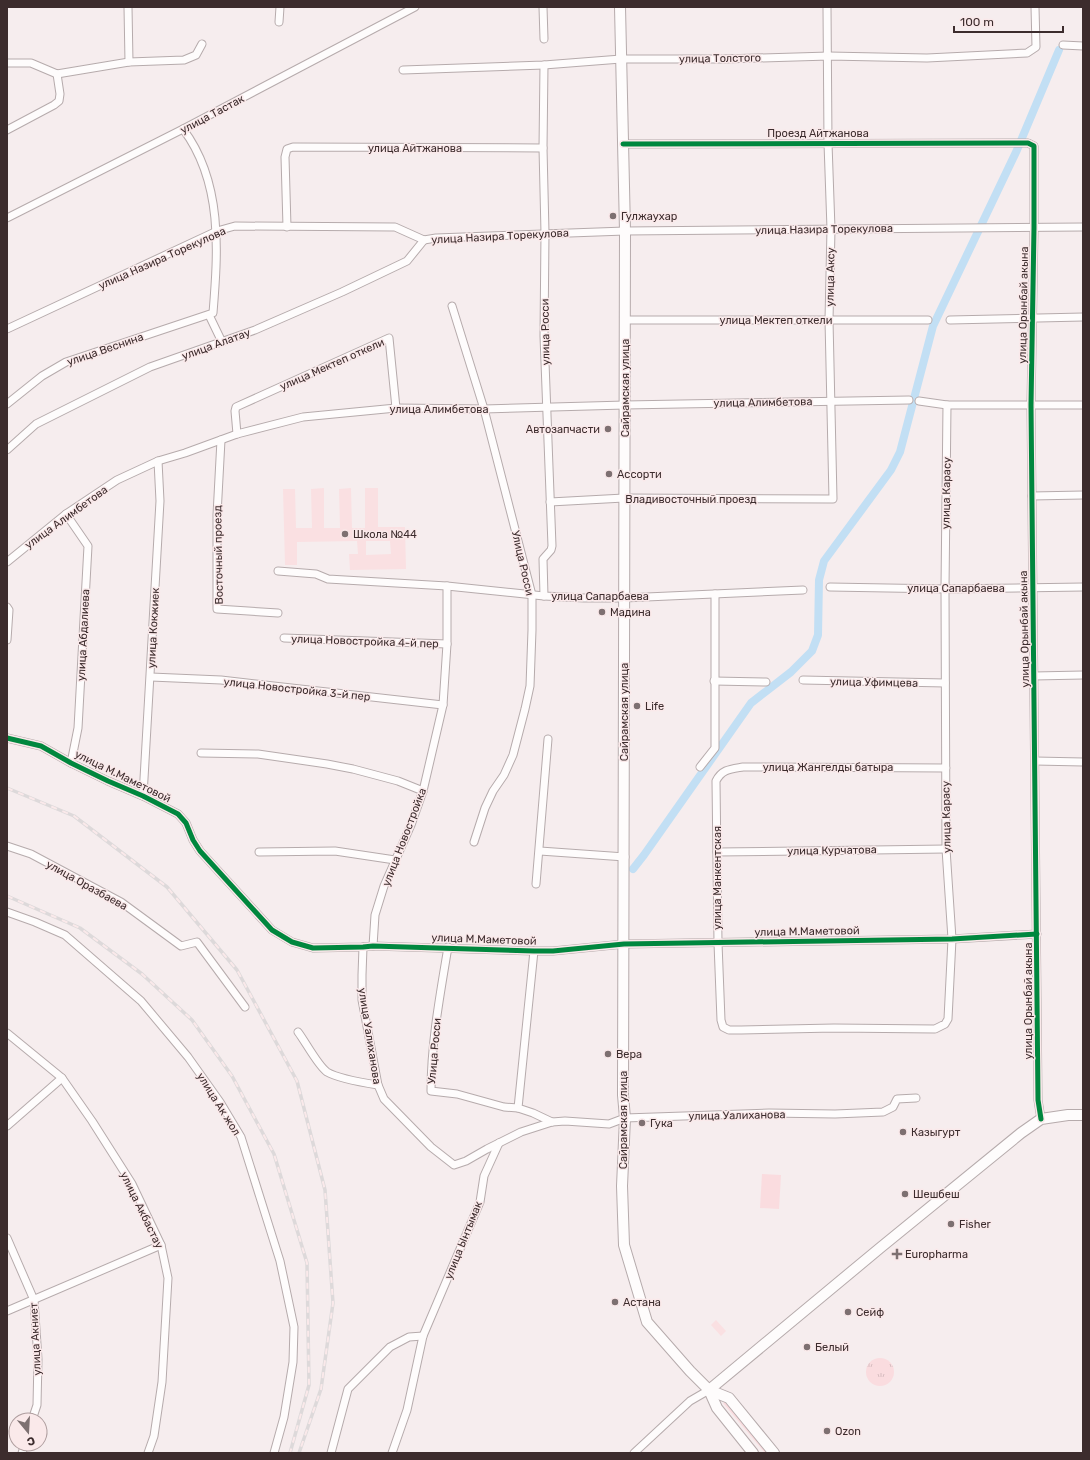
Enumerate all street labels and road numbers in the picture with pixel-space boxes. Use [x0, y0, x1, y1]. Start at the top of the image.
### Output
street label: улица Толстого [679, 51, 761, 66]
street label: улица Тастак [178, 92, 246, 137]
street label: Проезд Айтжанова [767, 127, 869, 140]
street label: улица Айтжанова [368, 142, 462, 155]
street label: улица Назира Торекулова [755, 222, 893, 237]
street label: улица Назира Торекулова [97, 224, 228, 292]
street label: улица Назира Торекулова [431, 226, 569, 247]
street label: улица Орынбай акына [1016, 246, 1031, 364]
street label: улица Аксу [823, 247, 838, 307]
street label: улица Росси [538, 299, 553, 365]
street label: улица Мектеп откели [720, 314, 832, 327]
street label: улица Алатау [180, 326, 252, 363]
street label: улица Веснина [65, 330, 145, 369]
street label: улица Мектеп откели [278, 336, 386, 393]
street label: Сайрамская улица [619, 339, 632, 437]
street label: улица Алимбетова [713, 395, 813, 410]
street label: улица Алимбетова [389, 403, 489, 416]
street label: улица Карасу [939, 457, 954, 529]
street label: улица Алимбетова [22, 483, 110, 552]
street label: Владивосточный проезд [625, 493, 757, 506]
street label: Восточный проезд [211, 505, 226, 605]
street label: Улица Росси [509, 529, 536, 597]
street label: улица Орынбай акына [1017, 570, 1032, 688]
street label: улица Сапарбаева [907, 582, 1005, 595]
street label: улица Кокжиек [145, 587, 162, 669]
street label: улица Абдалиева [75, 589, 92, 681]
street label: улица Сапарбаева [551, 590, 649, 603]
street label: улица Новостройка 4-й пер [291, 632, 439, 651]
street label: Сайрамская улица [618, 663, 631, 761]
street label: улица Новостройка 3-й пер [223, 675, 371, 704]
street label: улица Уфимцева [830, 675, 918, 690]
street label: улица М.Маметовой [73, 748, 173, 805]
street label: улица Жангелды батыра [763, 761, 893, 774]
street label: улица Карасу [939, 781, 954, 853]
street label: улица Новостройка [380, 786, 429, 888]
street label: улица Манкентская [711, 826, 724, 930]
street label: улица Курчатова [787, 843, 877, 858]
street label: улица Оразбаева [44, 858, 130, 913]
street label: улица М.Маметовой [754, 924, 860, 939]
street label: улица М.Маметовой [431, 931, 537, 948]
street label: улица Орынбай акына [1022, 942, 1035, 1060]
street label: улица Уалиханова [355, 987, 384, 1085]
street label: Улица Росси [425, 1017, 444, 1085]
street label: улица Ак жол [194, 1070, 243, 1138]
street label: Сайрамская улица [617, 1071, 630, 1169]
street label: улица Уалиханова [688, 1108, 786, 1123]
street label: улица Акбастау [117, 1170, 166, 1251]
street label: улица Ынтымак [442, 1199, 485, 1281]
street label: улица Акниет [27, 1302, 44, 1376]

